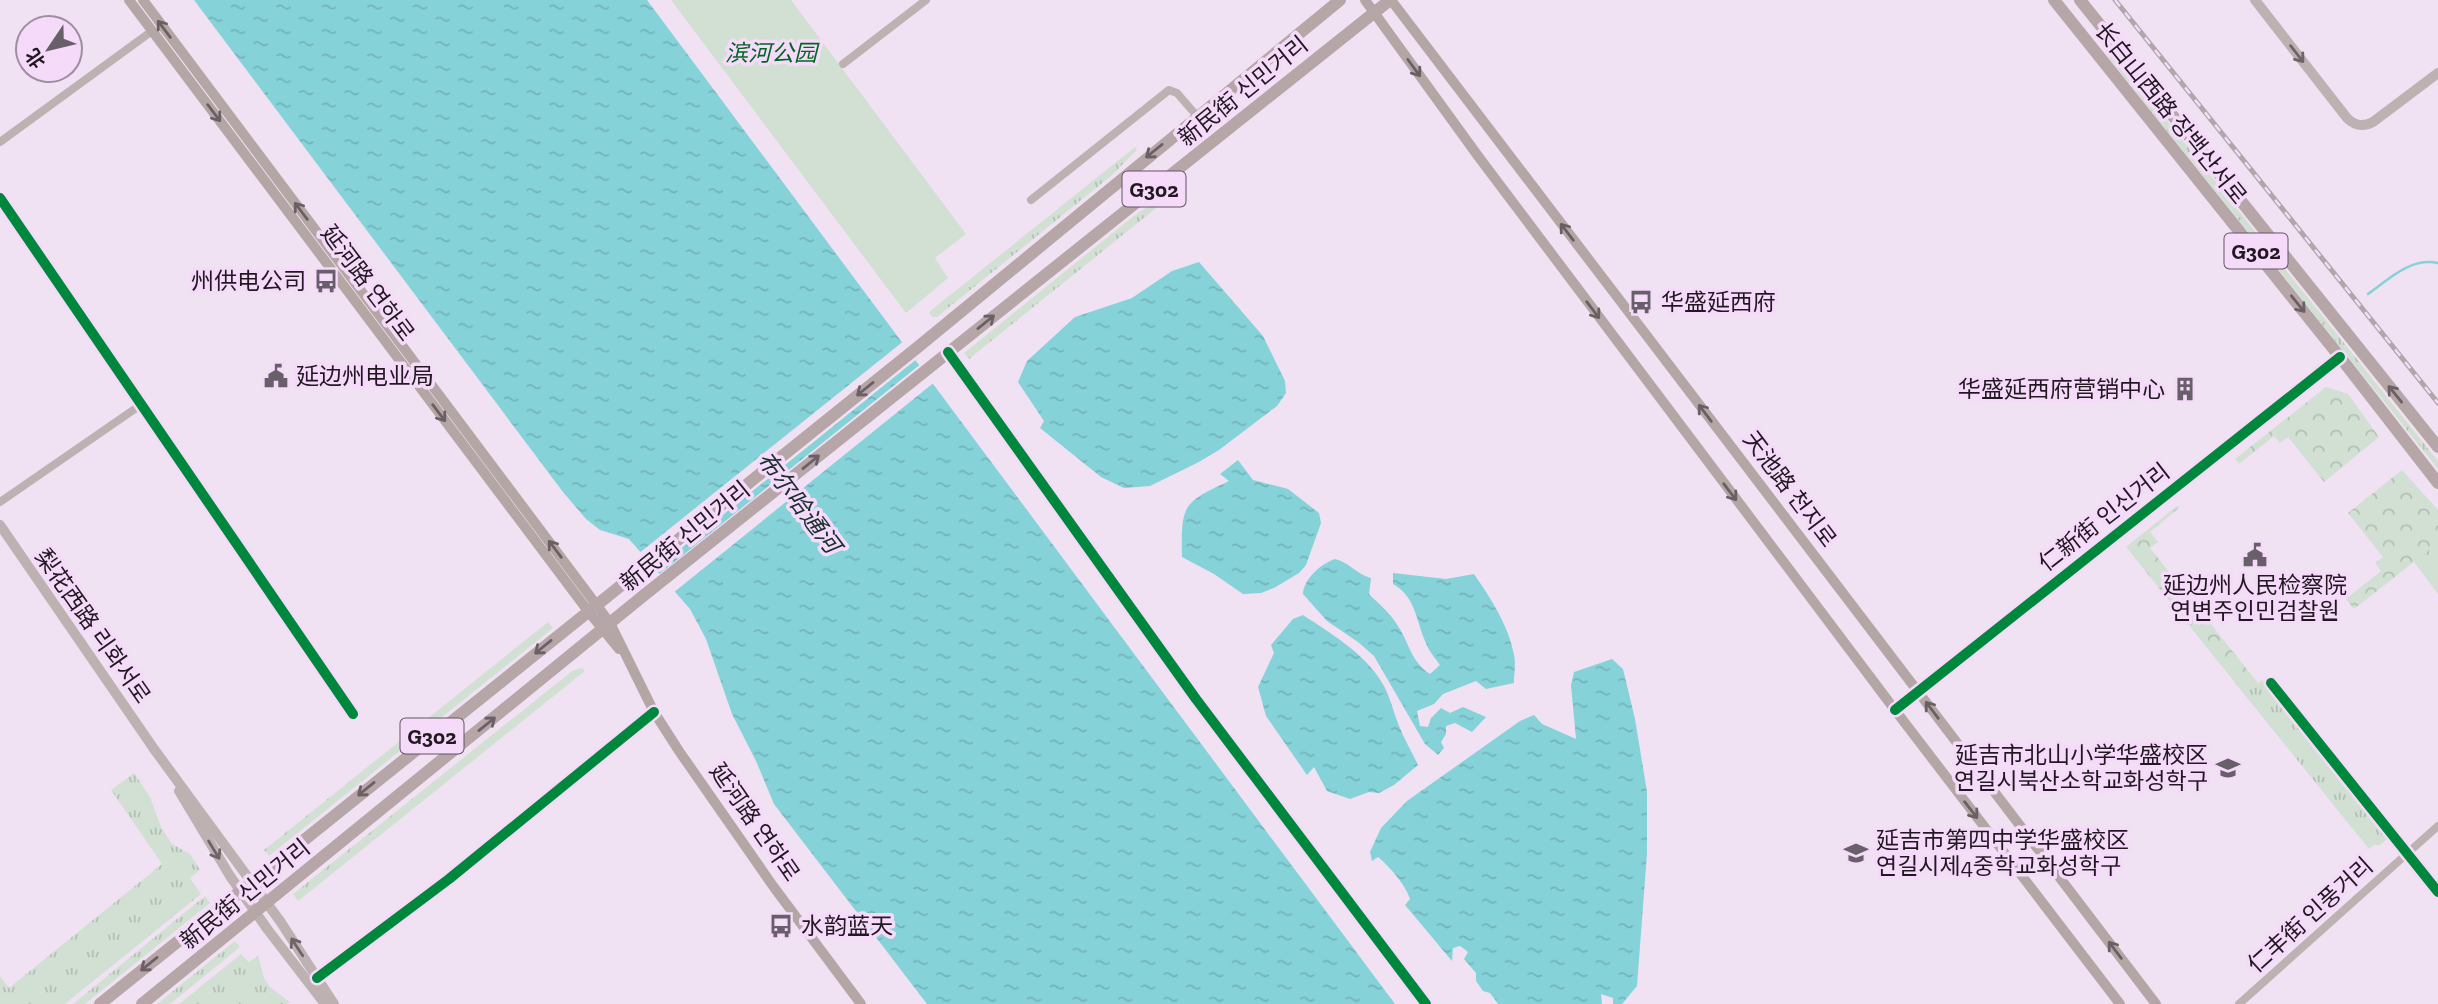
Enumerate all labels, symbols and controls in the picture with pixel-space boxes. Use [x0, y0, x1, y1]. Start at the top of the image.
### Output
north arrow [14, 14, 84, 84]
street label: 长白山西路 장백산서로 [2089, 16, 2253, 210]
one-way arrow [157, 20, 172, 39]
street label: 新民街 신민거리 [1172, 30, 1314, 152]
park label: 滨河公园 [725, 39, 820, 67]
text: 北 [21, 44, 50, 73]
one-way arrow [2289, 44, 2304, 63]
one-way arrow [1407, 58, 1421, 77]
one-way arrow [206, 104, 221, 123]
one-way arrow [1145, 144, 1163, 159]
road number: G302 [1122, 172, 1186, 206]
one-way arrow [293, 202, 308, 221]
street label: 延河路 연하로 [315, 220, 421, 346]
one-way arrow [1560, 223, 1575, 241]
road number: G302 [2224, 233, 2288, 268]
place label: 州供电公司 [191, 267, 306, 295]
bus stop icon: 州供电公司 [312, 267, 340, 295]
bus stop icon: 华盛延西府 [1627, 288, 1655, 316]
place label: 华盛延西府 [1661, 288, 1776, 316]
one-way arrow [2290, 294, 2305, 312]
one-way arrow [1586, 300, 1601, 319]
one-way arrow [976, 314, 994, 329]
public building icon: 延边州电业局 [262, 362, 290, 390]
place label: 延边州电业局 [296, 362, 434, 390]
place label: 华盛延西府营销中心 [1958, 375, 2165, 403]
building icon: 华盛延西府营销中心 [2171, 375, 2199, 403]
one-way arrow [856, 382, 874, 397]
one-way arrow [2388, 385, 2403, 403]
one-way arrow [431, 403, 446, 422]
one-way arrow [1698, 403, 1713, 422]
street label: 天池路 천지로 [1737, 426, 1843, 552]
water label: 布尔哈通河 [751, 445, 849, 562]
one-way arrow [802, 454, 820, 470]
street label: 仁新街 인신거리 [2033, 457, 2175, 577]
street label: 新民街 신민거리 [614, 475, 756, 597]
one-way arrow [1722, 482, 1737, 501]
one-way arrow [548, 541, 563, 559]
public building icon: 延边州人民检察院 연변주인민검찰원 [2241, 541, 2269, 569]
street label: 梨花西路 리화서로 [29, 543, 157, 709]
place label: 延边州人民检察院 연변주인민검찰원 [2163, 571, 2347, 625]
one-way arrow [535, 639, 553, 655]
one-way arrow [1925, 702, 1940, 720]
one-way arrow [478, 716, 496, 732]
road number: G302 [400, 718, 464, 754]
place label: 延吉市北山小学华盛校区 연길시북산소학교화성학구 [1954, 741, 2208, 795]
school or university icon: 延吉市北山小学华盛校区 연길시북산소학교화성학구 [2214, 754, 2242, 782]
street label: 延河路 연하로 [704, 758, 806, 886]
one-way arrow [357, 782, 375, 797]
one-way arrow [1963, 800, 1978, 819]
place label: 延吉市第四中学华盛校区 연길시제4중학교화성학구 [1876, 826, 2129, 880]
street label: 新民街 신민거리 [174, 833, 316, 955]
one-way arrow [207, 839, 221, 859]
school or university icon: 延吉市第四中学华盛校区 연길시제4중학교화성학구 [1842, 839, 1870, 867]
street label: 仁丰街 인풍거리 [2242, 851, 2378, 979]
bus stop icon: 水韵蓝天 [767, 912, 795, 940]
place label: 水韵蓝天 [801, 912, 893, 940]
one-way arrow [289, 937, 303, 957]
one-way arrow [2107, 941, 2122, 959]
one-way arrow [140, 956, 158, 972]

